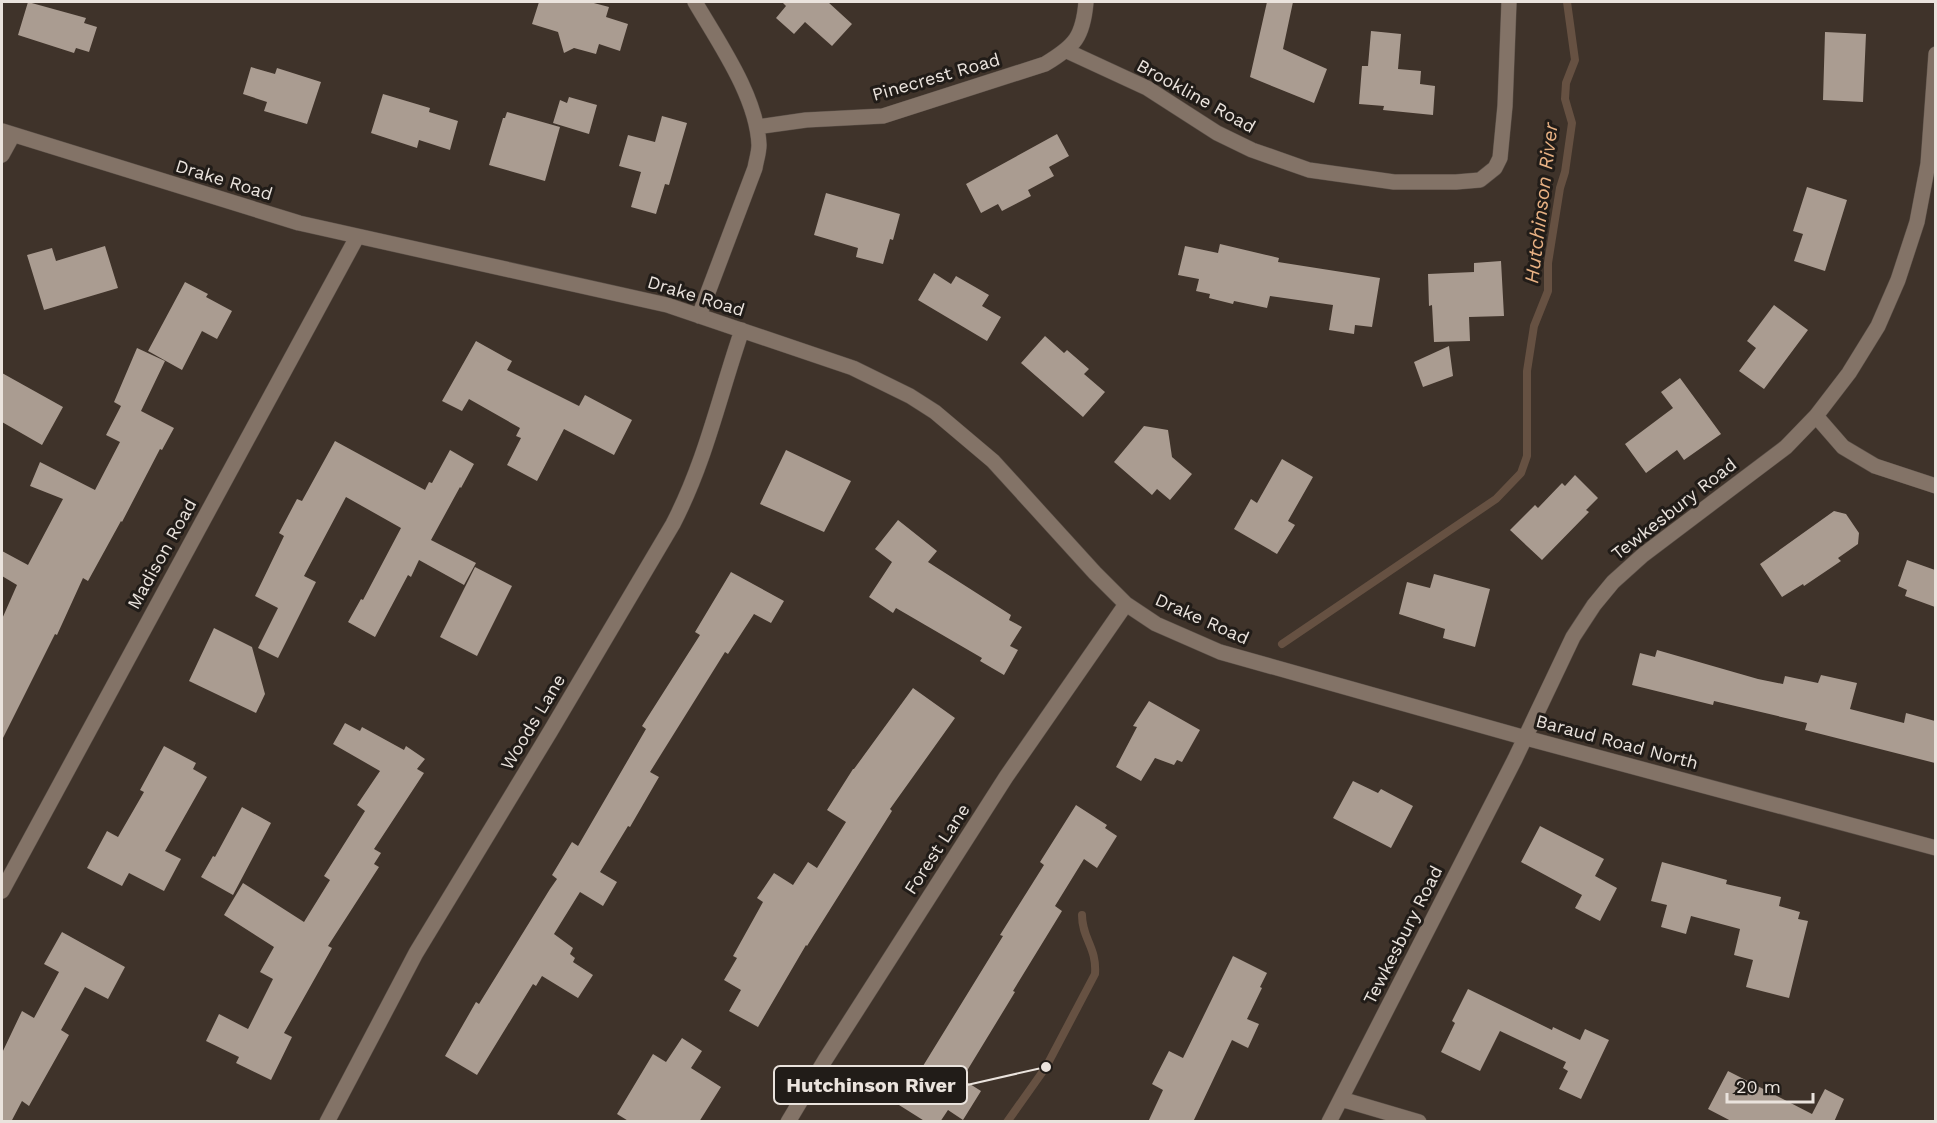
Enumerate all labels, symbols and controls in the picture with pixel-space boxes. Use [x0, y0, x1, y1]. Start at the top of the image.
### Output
street label: Pinecrest Road [870, 48, 1002, 105]
street label: Brookline Road [1133, 54, 1259, 137]
water label: Hutchinson River [1519, 120, 1563, 285]
street label: Drake Road [173, 155, 275, 204]
street label: Drake Road [645, 271, 747, 320]
street label: Tewkesbury Road [1607, 453, 1740, 564]
street label: Madison Road [123, 495, 201, 613]
street label: Drake Road [1152, 589, 1252, 649]
street label: Woods Lane [496, 670, 569, 773]
street label: Baraud Road North [1534, 710, 1701, 773]
street label: Forest Lane [899, 799, 974, 898]
street label: Tewkesbury Road [1359, 862, 1447, 1007]
callout: Hutchinson River [774, 1066, 967, 1104]
scale bar [1727, 1066, 1812, 1104]
text: Hutchinson River [786, 1073, 956, 1097]
text: 20 m [1736, 1076, 1781, 1097]

